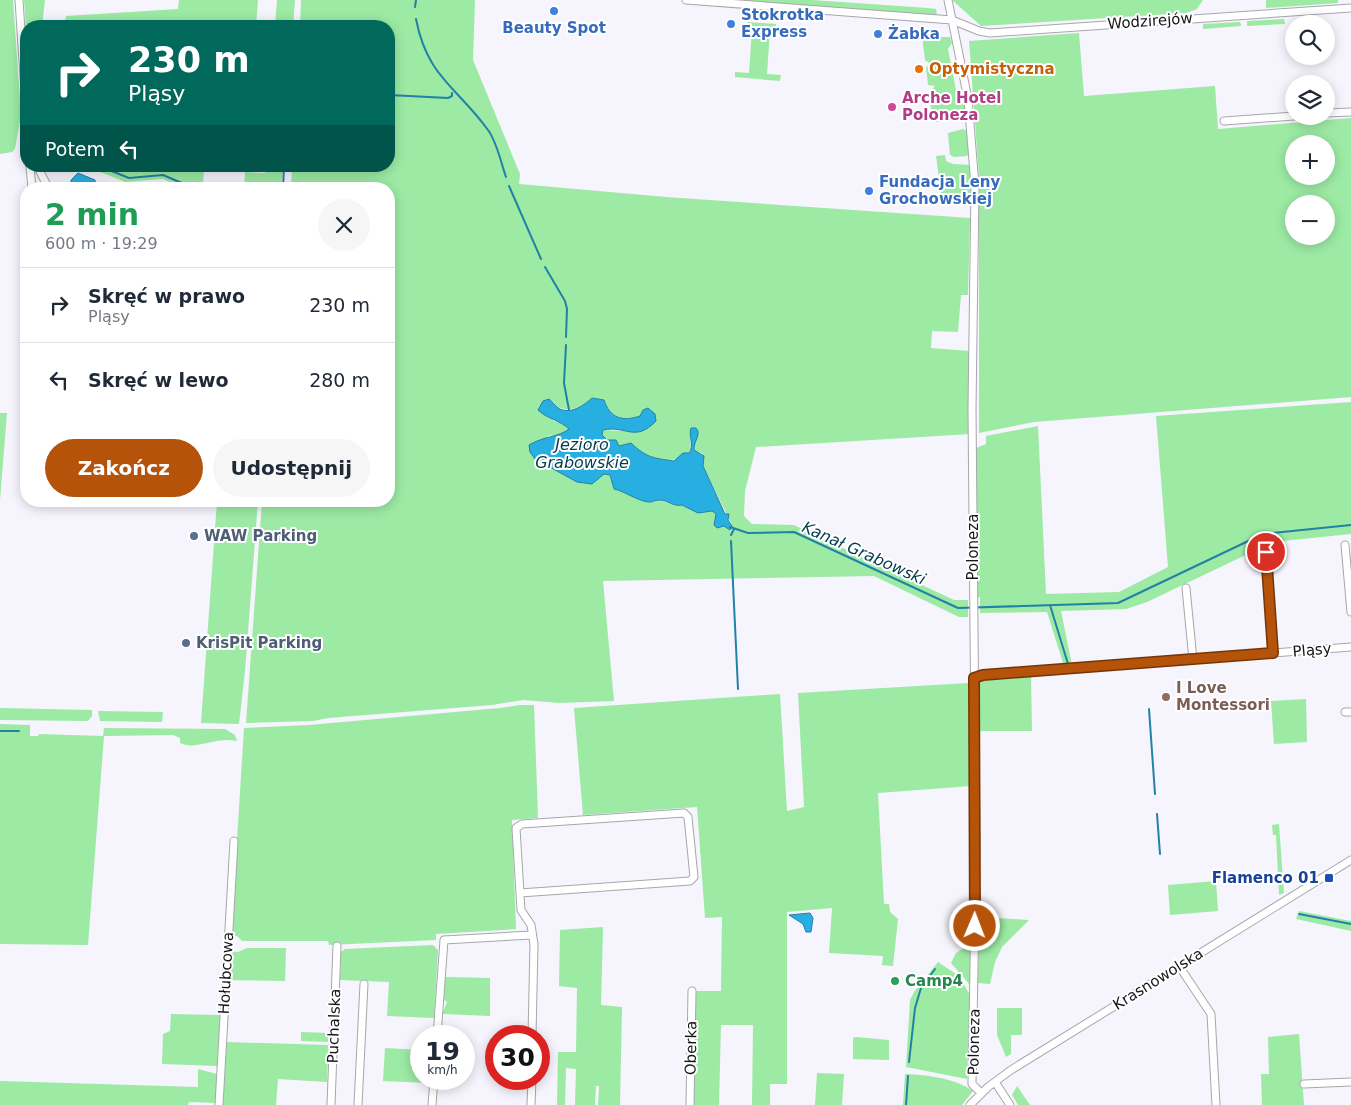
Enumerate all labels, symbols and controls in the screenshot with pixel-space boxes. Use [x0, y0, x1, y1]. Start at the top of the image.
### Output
marker: Beauty Spot [548, 5, 560, 17]
place label: Stokrotka Express [741, 6, 824, 41]
street label: Wodzirejów [1107, 9, 1193, 33]
map controls [1285, 15, 1335, 245]
button: search [1285, 15, 1335, 65]
marker: Stokrotka Express [725, 18, 737, 30]
place label: Beauty Spot [502, 19, 606, 37]
place label: Żabka [888, 24, 940, 43]
marker: Żabka [872, 28, 884, 40]
icon: right [45, 40, 110, 105]
text: 230 m [128, 40, 250, 80]
place label: Optymistyczna [929, 60, 1055, 78]
marker: Optymistyczna [913, 63, 925, 75]
button: layers [1285, 75, 1335, 125]
text: Pląsy [128, 81, 185, 106]
place label: Arche Hotel Poloneza [902, 89, 1001, 124]
marker: Arche Hotel Poloneza [886, 101, 898, 113]
icon: left [115, 135, 143, 163]
button: + [1285, 135, 1335, 185]
text: Potem [45, 138, 105, 160]
place label: Fundacja Leny Grochowskiej [879, 173, 1001, 208]
marker: Fundacja Leny Grochowskiej [863, 185, 875, 197]
button: − [1285, 195, 1335, 245]
text: 2 min [45, 197, 139, 232]
button: close [318, 199, 370, 251]
text: 600 m · 19:29 [45, 234, 158, 253]
text: Skręć w prawo [88, 285, 245, 307]
icon: right [45, 291, 73, 319]
text: 230 m [309, 294, 370, 316]
text: Pląsy [88, 307, 130, 326]
icon: left [45, 366, 73, 394]
text: Skręć w lewo [88, 369, 229, 391]
text: 280 m [309, 369, 370, 391]
water label: Jezioro Grabowskie [535, 435, 629, 472]
button: Zakończ [45, 439, 203, 497]
button: Udostępnij [213, 439, 370, 497]
street label: Poloneza [964, 514, 982, 580]
water label: Kanał Grabowski [799, 517, 929, 589]
place label: WAW Parking [204, 527, 317, 545]
marker: WAW Parking [188, 530, 200, 542]
pin [1245, 531, 1287, 573]
icon: arrive [1252, 538, 1280, 566]
place label: KrisPit Parking [196, 634, 322, 652]
marker: KrisPit Parking [180, 637, 192, 649]
street label: Pląsy [1292, 639, 1332, 661]
place label: I Love Montessori [1176, 679, 1270, 714]
marker: I Love Montessori [1160, 691, 1172, 703]
place label: Flamenco 01 [1212, 869, 1319, 887]
marker: Flamenco 01 [1323, 872, 1335, 884]
position arrow [948, 899, 1000, 951]
street label: Hołubcowa [215, 931, 237, 1015]
street label: Krasnowolska [1110, 944, 1206, 1014]
place label: Camp4 [905, 972, 963, 990]
marker: Camp4 [889, 975, 901, 987]
street label: Puchalska [324, 988, 344, 1064]
street label: Poloneza [964, 1008, 984, 1076]
street label: Oberka [682, 1021, 700, 1075]
speed limit sign: 30 [485, 1025, 550, 1090]
text: 19 [425, 1037, 460, 1066]
text: km/h [427, 1063, 458, 1077]

